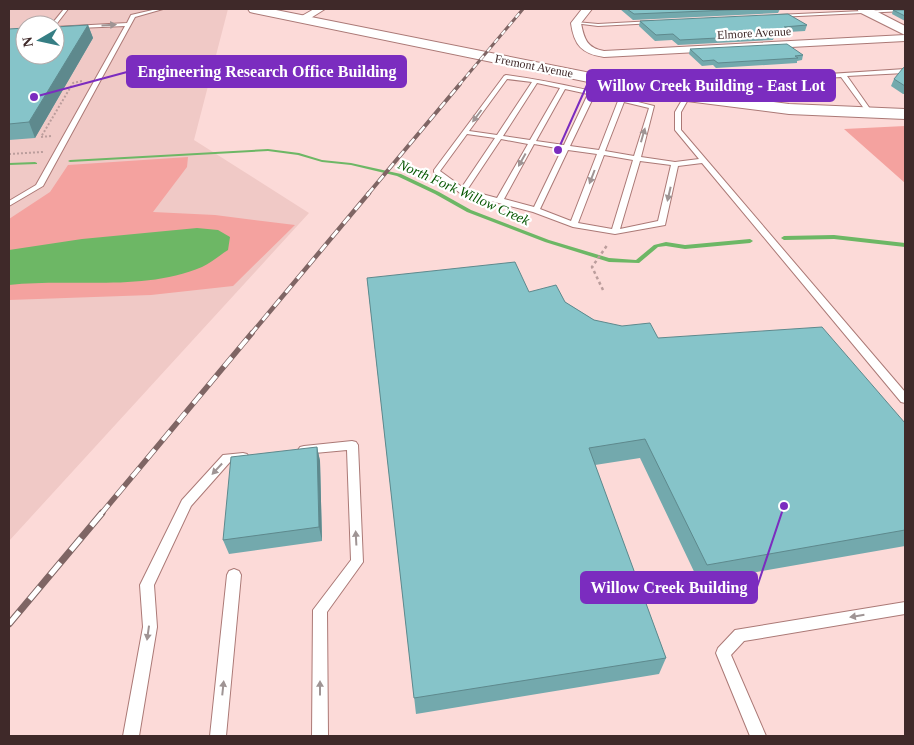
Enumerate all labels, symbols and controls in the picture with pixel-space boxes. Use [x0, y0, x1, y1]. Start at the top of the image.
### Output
north arrow [15, 15, 65, 65]
one-way arrow [101, 21, 117, 29]
street label: Elmore Avenue [717, 24, 791, 42]
text: N [19, 36, 36, 48]
street label: Fremont Avenue [494, 52, 574, 80]
callout: Engineering Research Office Building [127, 56, 406, 87]
text: Engineering Research Office Building [138, 63, 396, 81]
callout: Willow Creek Building - East Lot [587, 70, 835, 101]
text: Willow Creek Building - East Lot [597, 77, 826, 95]
one-way arrow [471, 109, 482, 122]
one-way arrow [640, 128, 648, 143]
one-way arrow [518, 153, 526, 167]
water label: North Fork Willow Creek [395, 156, 533, 229]
one-way arrow [588, 170, 596, 185]
one-way arrow [665, 186, 673, 201]
one-way arrow [211, 463, 223, 475]
one-way arrow [352, 529, 360, 545]
callout: Willow Creek Building [581, 572, 757, 603]
text: Willow Creek Building [591, 579, 747, 597]
one-way arrow [849, 612, 865, 620]
one-way arrow [144, 626, 152, 642]
one-way arrow [219, 679, 227, 695]
one-way arrow [316, 679, 324, 695]

